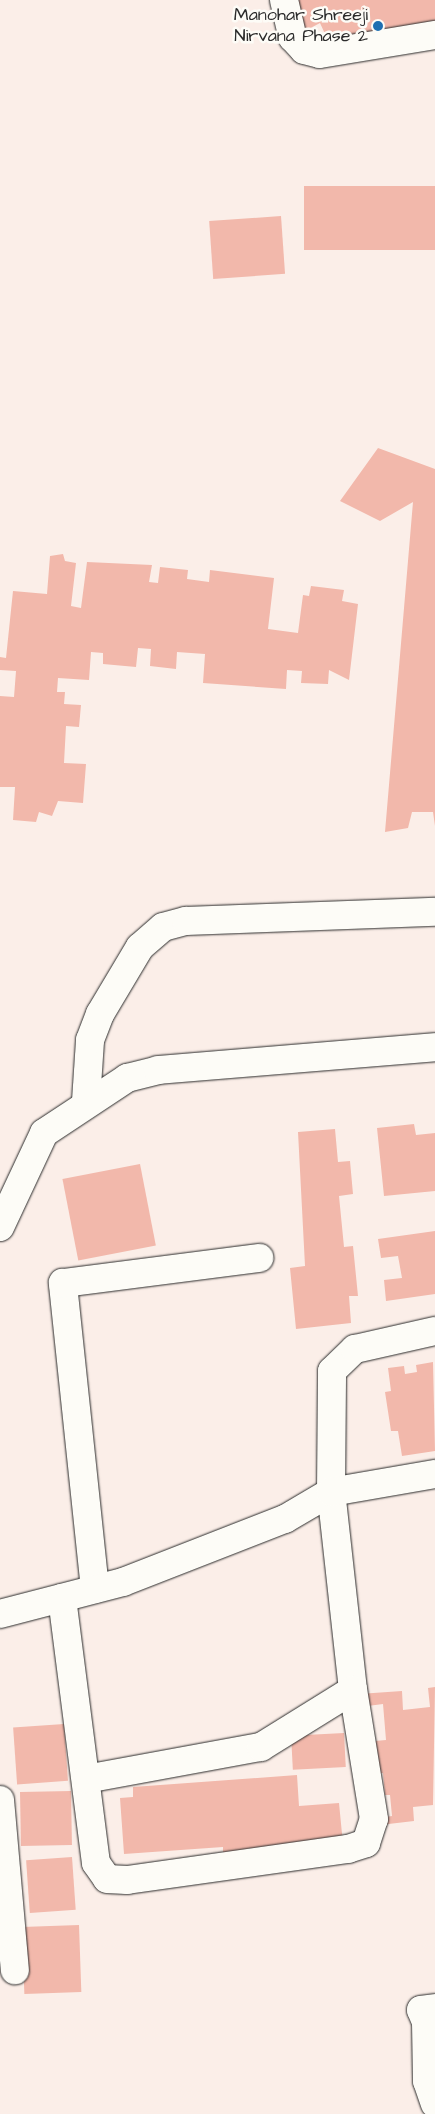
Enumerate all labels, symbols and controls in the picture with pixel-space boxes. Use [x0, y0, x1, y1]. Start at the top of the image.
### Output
place label: Manohar Shreeji Nirvana Phase 2 [234, 5, 368, 48]
marker: Manohar Shreeji Nirvana Phase 2 [372, 20, 384, 32]

